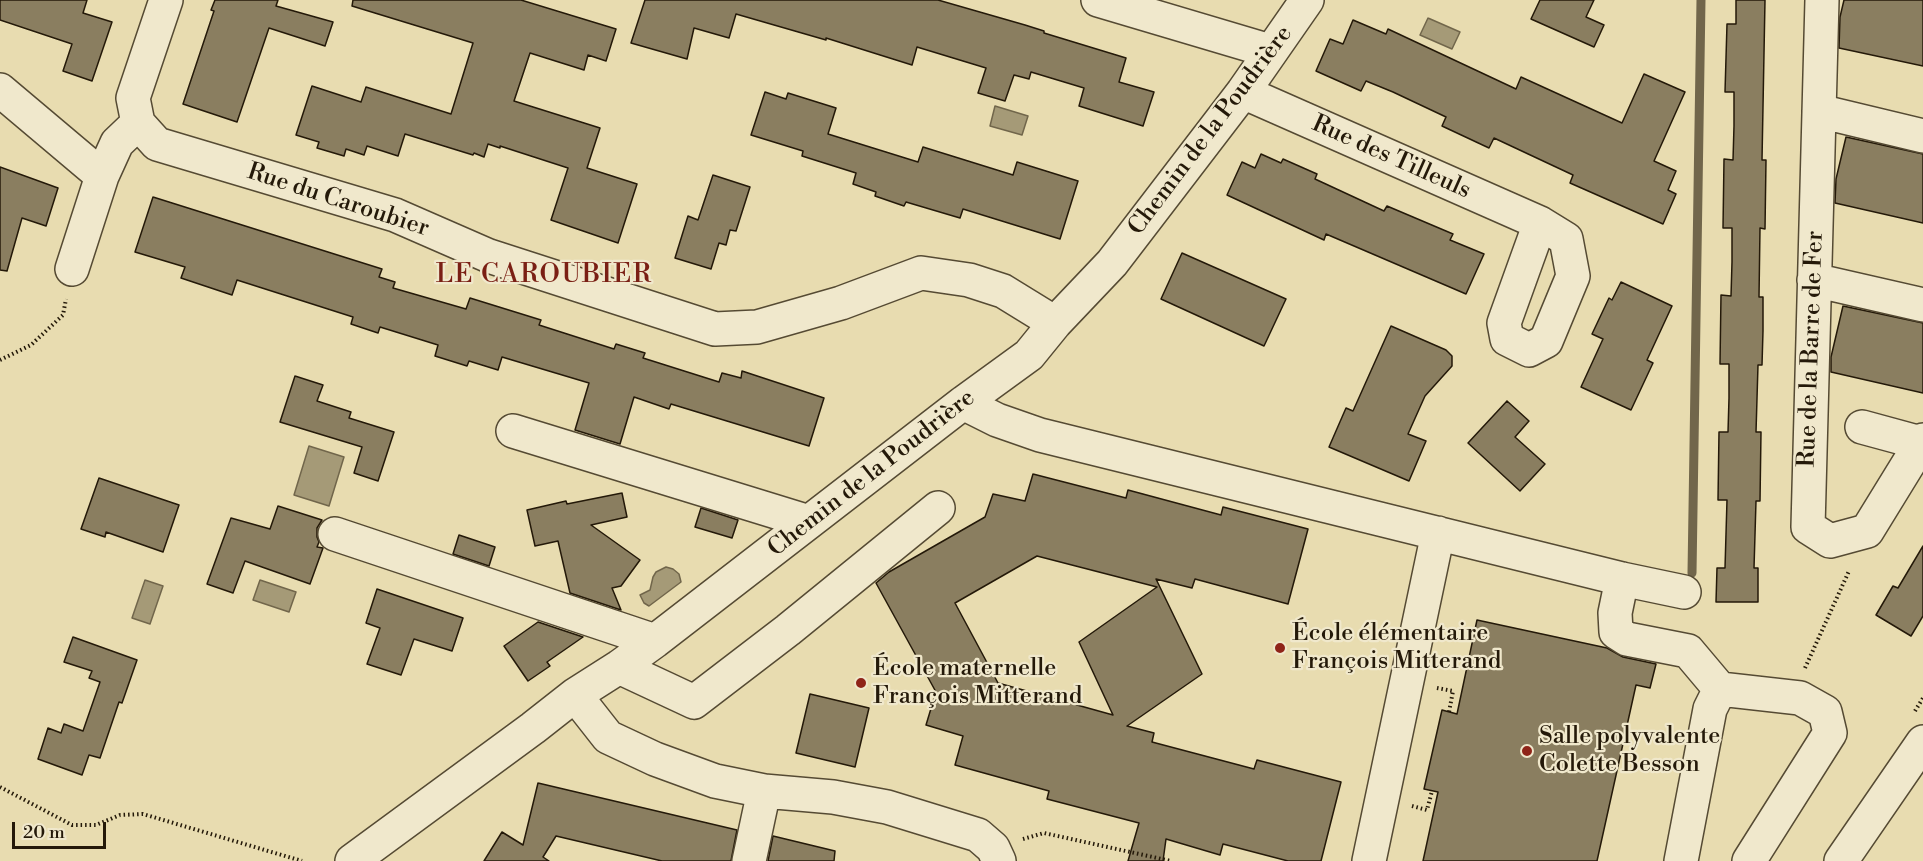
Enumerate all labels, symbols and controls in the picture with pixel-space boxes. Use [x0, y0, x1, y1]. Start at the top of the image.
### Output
street label: Chemin de la Poudrière [1123, 21, 1299, 241]
street label: Rue des Tilleuls [1307, 110, 1475, 206]
street label: Rue du Caroubier [243, 158, 433, 244]
street label: Rue de la Barre de Fer [1793, 230, 1831, 468]
district label: LE CAROUBIER [436, 260, 652, 292]
street label: Chemin de la Poudrière [763, 384, 981, 564]
place label: École élémentaire François Mitterand [1292, 620, 1501, 676]
marker: École élémentaire François Mitterand [1273, 641, 1287, 655]
place label: École maternelle François Mitterand [873, 655, 1082, 711]
marker: École maternelle François Mitterand [854, 676, 868, 690]
place label: Salle polyvalente Colette Besson [1539, 723, 1720, 779]
marker: Salle polyvalente Colette Besson [1520, 744, 1534, 758]
scale bar [15, 810, 110, 848]
text: 20 m [23, 821, 65, 844]

